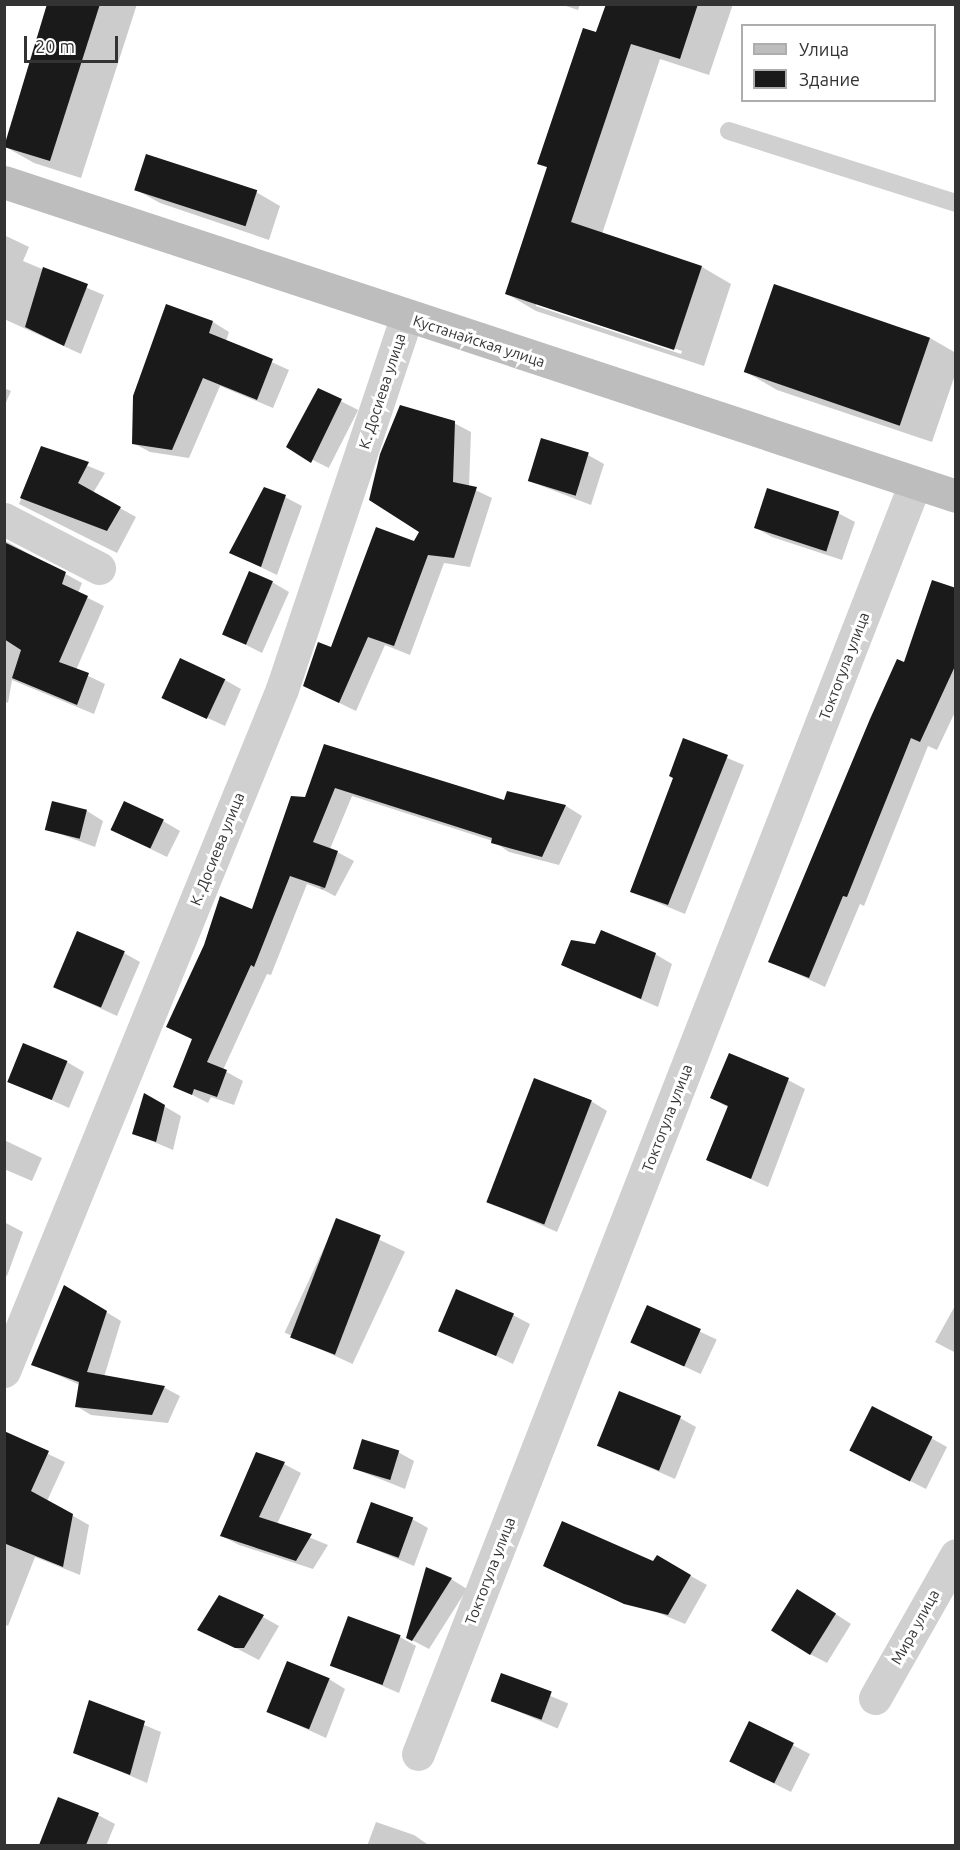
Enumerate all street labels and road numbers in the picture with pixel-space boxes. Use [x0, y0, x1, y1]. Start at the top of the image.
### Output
street label: Кустанайская улица [411, 311, 547, 371]
street label: К. Досиева улица [355, 331, 409, 451]
street label: Токтогула улица [815, 610, 873, 722]
street label: К. Досиева улица [186, 790, 248, 908]
street label: Токтогула улица [638, 1062, 696, 1174]
street label: Токтогула улица [461, 1515, 519, 1627]
street label: Мира улица [887, 1586, 943, 1668]

